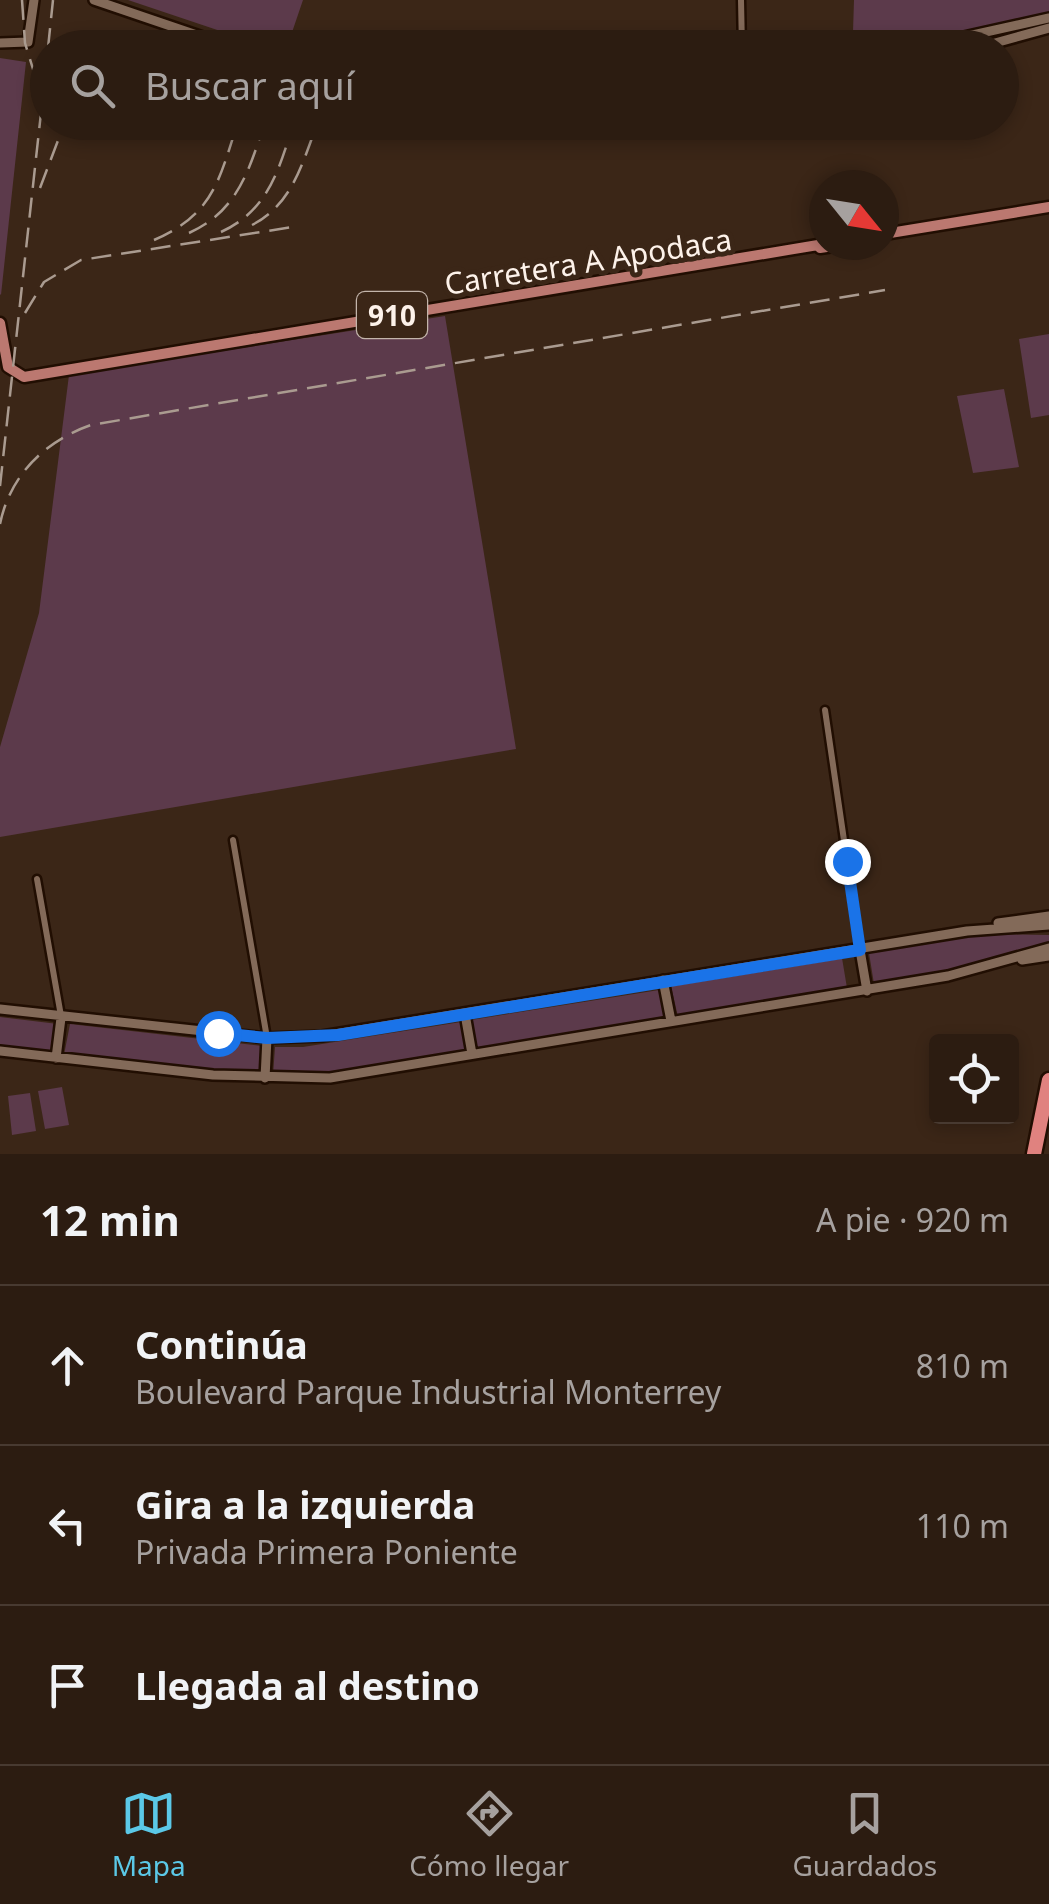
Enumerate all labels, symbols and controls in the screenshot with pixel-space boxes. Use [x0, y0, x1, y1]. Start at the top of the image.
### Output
search box [30, 30, 1019, 140]
icon: search [65, 58, 120, 113]
text: Buscar aquí [145, 59, 355, 111]
north arrow [809, 170, 899, 260]
street label: Carretera A Apodaca [441, 218, 735, 304]
road number: 910 [357, 292, 427, 338]
route end [825, 839, 871, 885]
route start [196, 1011, 242, 1057]
map controls [929, 1034, 1019, 1124]
button: locate [929, 1034, 1019, 1124]
text: 12 min [40, 1191, 180, 1248]
text: A pie · 920 m [816, 1198, 1009, 1241]
text: Continúa [135, 1318, 308, 1370]
icon: ahead [40, 1338, 95, 1393]
text: 810 m [916, 1344, 1009, 1387]
text: Boulevard Parque Industrial Monterrey [135, 1370, 721, 1413]
text: Gira a la izquierda [135, 1478, 475, 1530]
icon: left [40, 1498, 95, 1553]
text: 110 m [916, 1504, 1009, 1547]
text: Privada Primera Poniente [135, 1530, 518, 1573]
icon: arrive [40, 1658, 95, 1713]
text: Llegada al destino [135, 1659, 480, 1711]
tab: Mapa [112, 1786, 186, 1884]
tab: Cómo llegar [409, 1786, 569, 1884]
tab: Guardados [792, 1786, 937, 1884]

